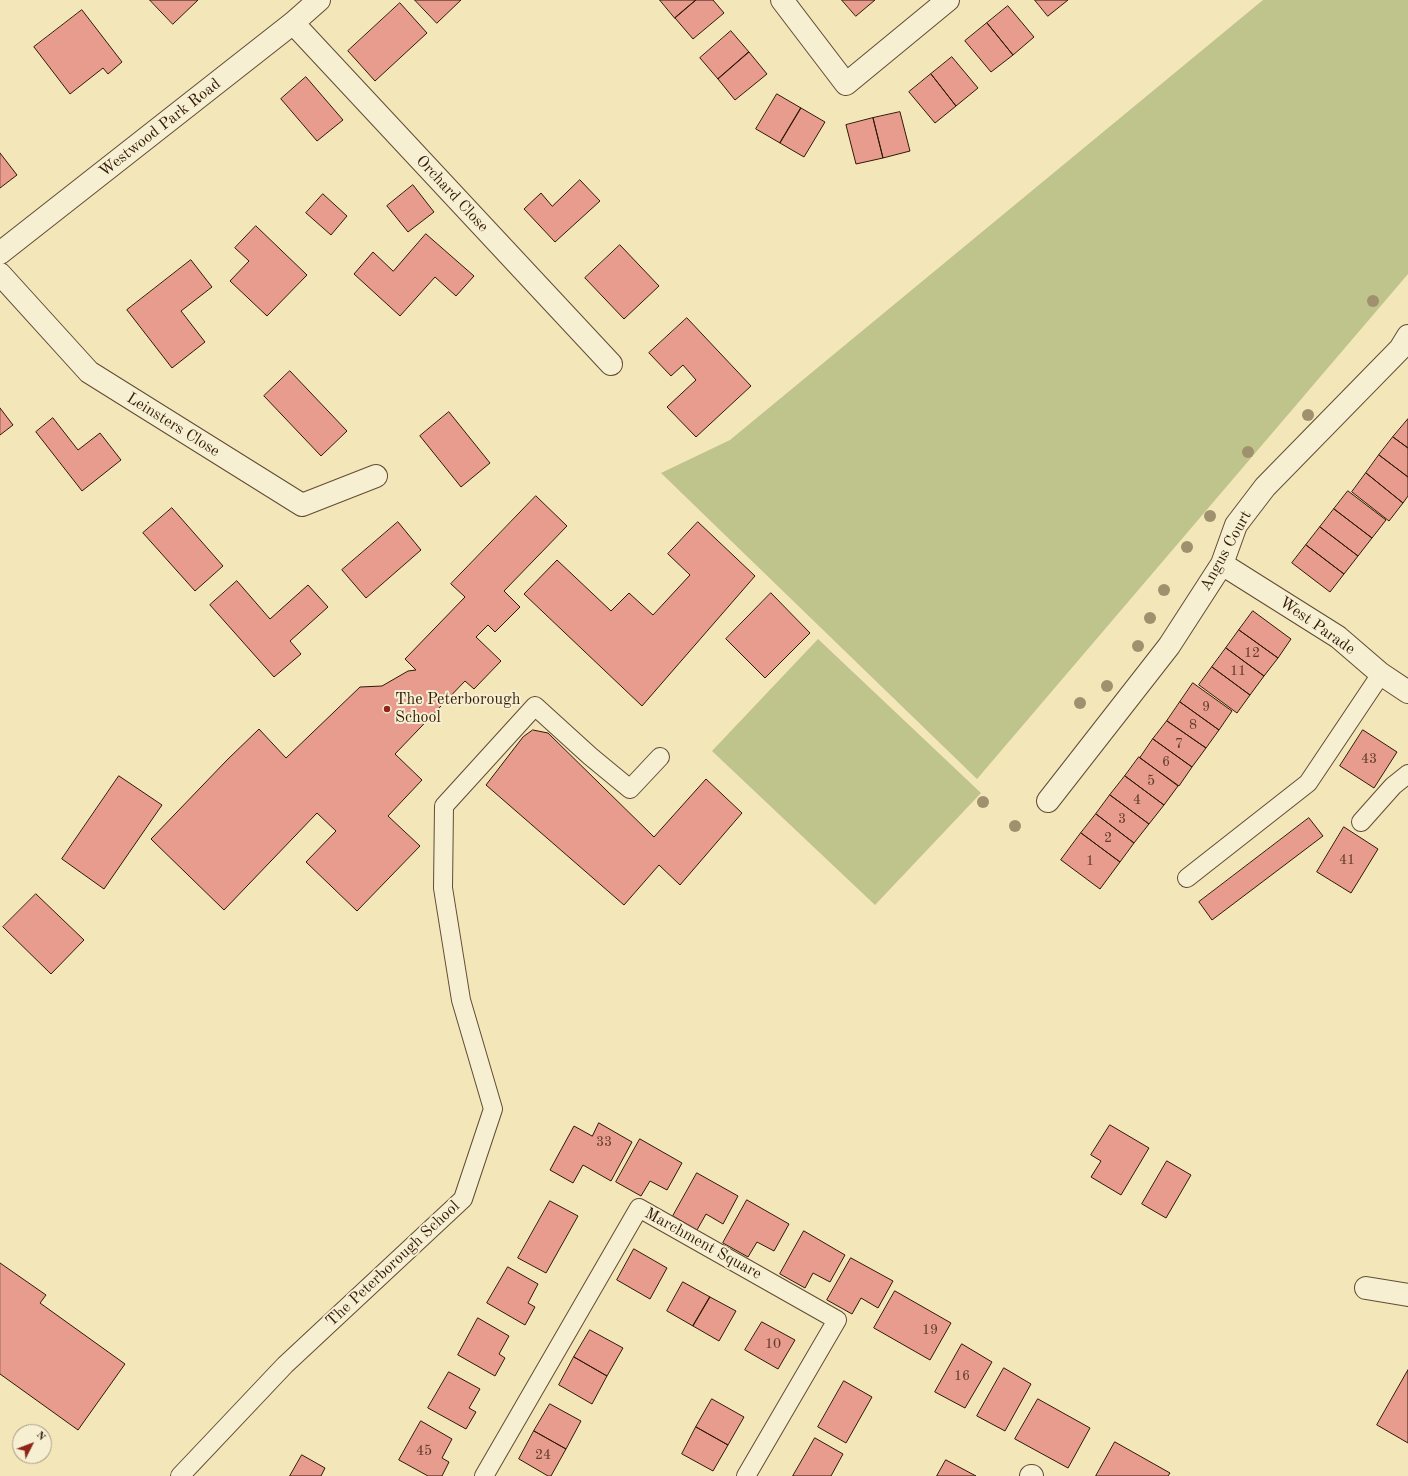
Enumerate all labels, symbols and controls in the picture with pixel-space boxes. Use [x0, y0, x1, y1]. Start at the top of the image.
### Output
street label: Westwood Park Road [95, 75, 225, 181]
street label: Orchard Close [412, 152, 492, 236]
street label: Leinsters Close [123, 389, 223, 461]
street label: Angus Court [1196, 507, 1256, 595]
street label: West Parade [1275, 593, 1359, 659]
house number: 12 [1244, 645, 1260, 661]
house number: 11 [1230, 663, 1246, 679]
place label: The Peterborough School [395, 690, 520, 728]
house number: 9 [1202, 699, 1210, 715]
marker: The Peterborough School [382, 704, 392, 714]
house number: 8 [1189, 717, 1197, 733]
house number: 7 [1175, 736, 1183, 752]
house number: 43 [1361, 751, 1377, 767]
house number: 6 [1162, 754, 1170, 770]
house number: 5 [1147, 773, 1155, 789]
house number: 4 [1133, 792, 1141, 808]
house number: 3 [1118, 811, 1126, 827]
house number: 2 [1104, 830, 1112, 846]
house number: 41 [1339, 852, 1355, 868]
house number: 1 [1086, 853, 1094, 869]
house number: 33 [596, 1134, 612, 1150]
street label: The Peterborough School [322, 1197, 464, 1331]
street label: Marchment Square [641, 1204, 765, 1284]
house number: 19 [922, 1322, 938, 1338]
house number: 10 [765, 1336, 781, 1352]
house number: 16 [954, 1368, 970, 1384]
north arrow [12, 1424, 52, 1464]
text: N [34, 1430, 47, 1443]
house number: 45 [416, 1443, 432, 1459]
house number: 24 [535, 1447, 551, 1463]

